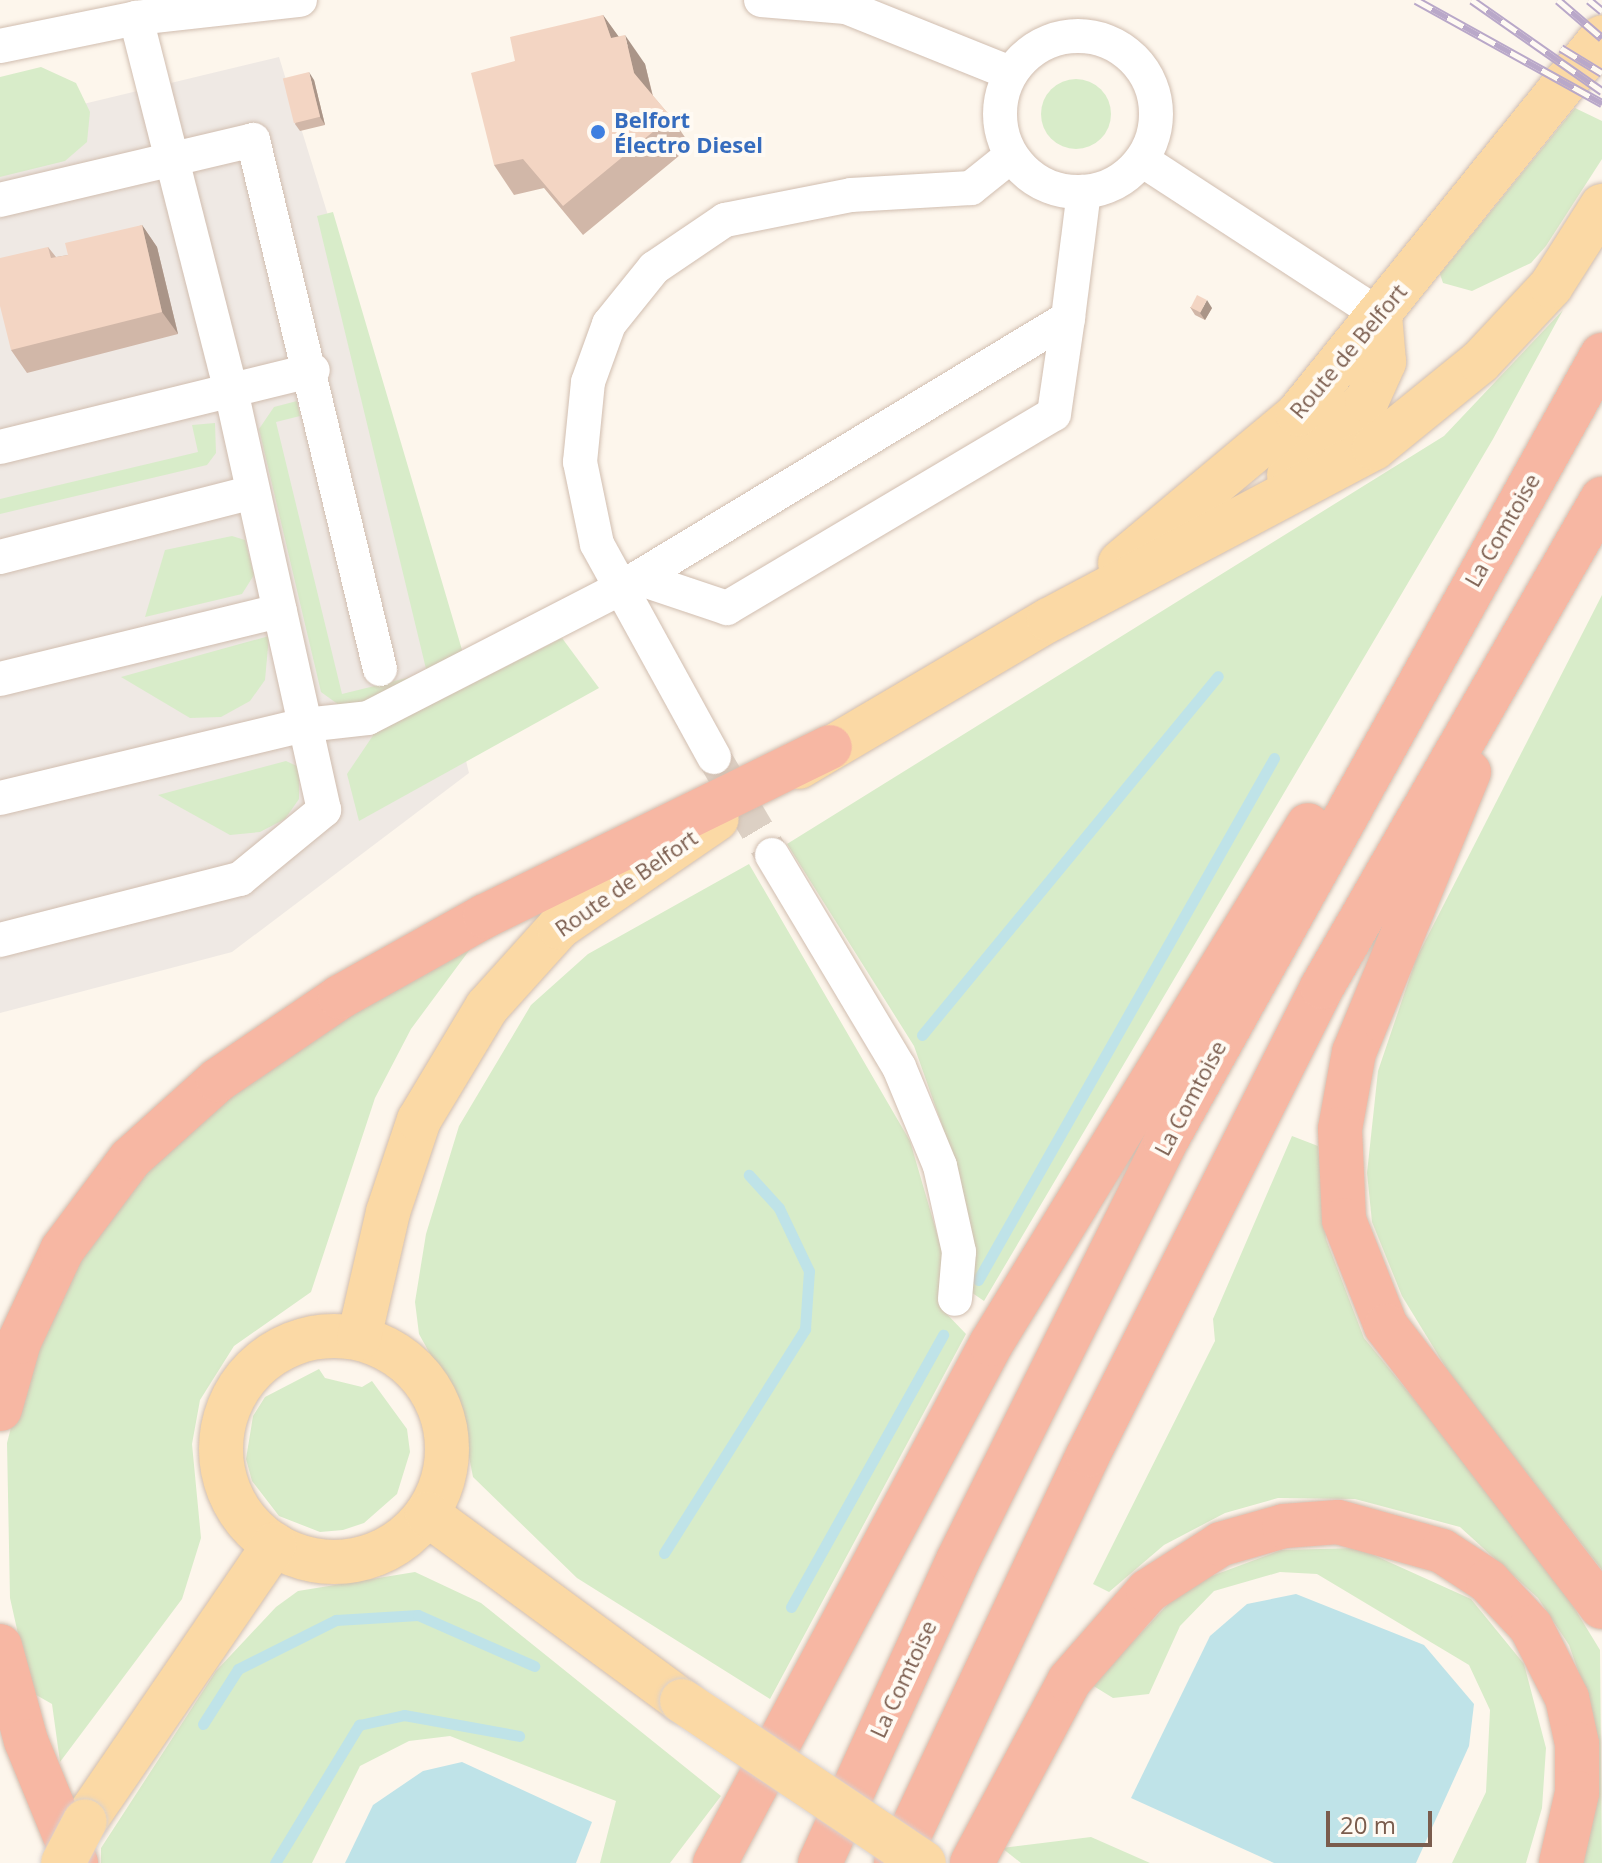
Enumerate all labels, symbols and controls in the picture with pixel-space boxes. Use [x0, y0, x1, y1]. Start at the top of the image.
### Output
place label: Belfort Électro Diesel [614, 106, 763, 158]
marker: Belfort Électro Diesel [589, 123, 607, 141]
street label: Route de Belfort [1284, 278, 1412, 424]
street label: La Comtoise [1459, 469, 1545, 591]
street label: Route de Belfort [550, 824, 702, 942]
street label: La Comtoise [1149, 1036, 1231, 1160]
street label: La Comtoise [864, 1616, 942, 1742]
scale bar [1330, 1795, 1436, 1845]
text: 20 m [1340, 1808, 1396, 1841]

